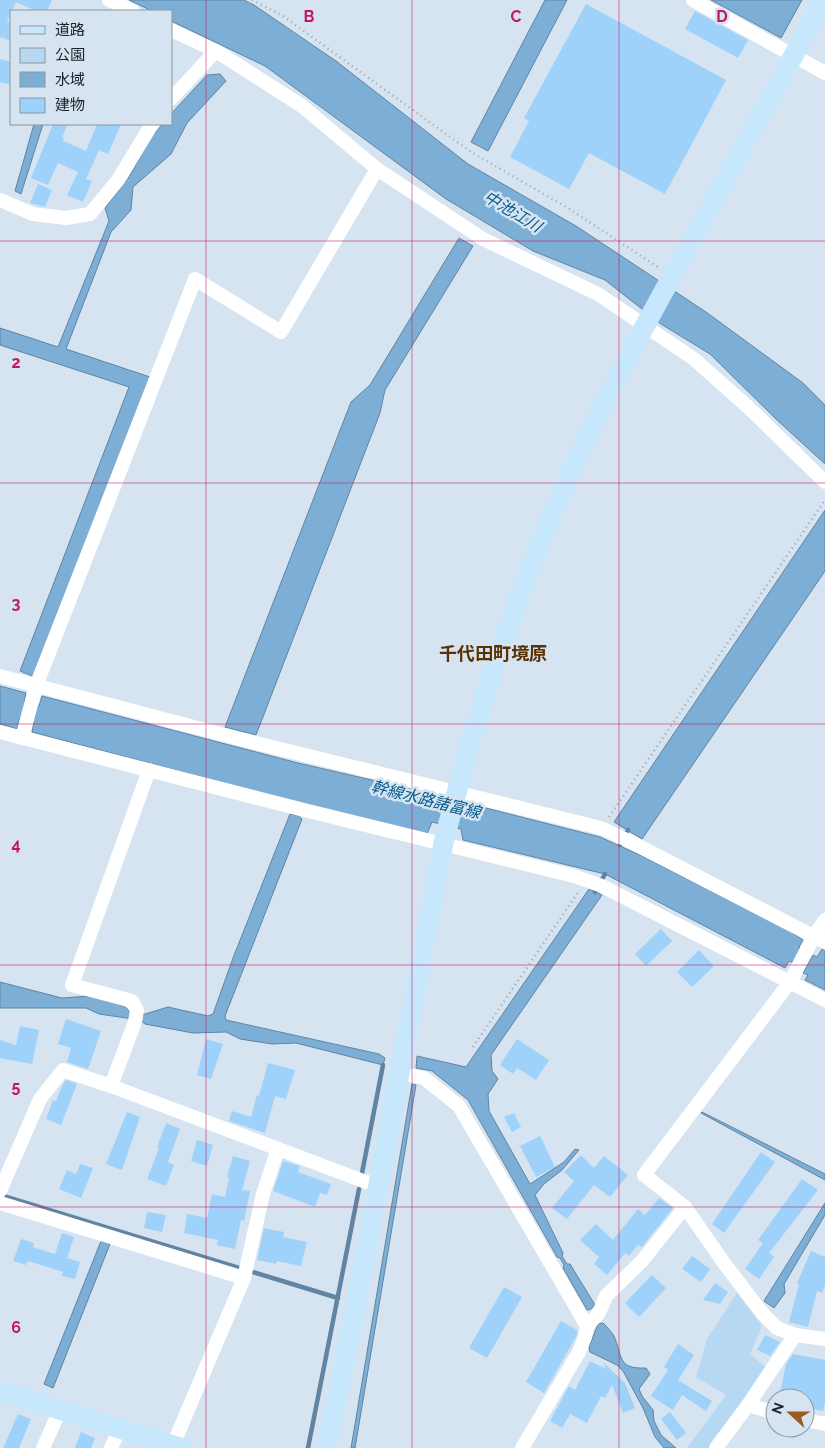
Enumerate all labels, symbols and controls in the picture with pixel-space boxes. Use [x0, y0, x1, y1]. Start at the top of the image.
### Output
text: B [304, 7, 315, 26]
text: C [511, 7, 522, 26]
text: D [716, 7, 728, 26]
legend [10, 10, 172, 125]
text: 道路 [55, 21, 85, 39]
text: 公園 [55, 46, 85, 64]
text: 水域 [55, 71, 85, 89]
text: 建物 [55, 96, 85, 114]
water label: 中池江川 [480, 187, 547, 237]
text: 2 [11, 353, 21, 372]
text: 3 [12, 594, 21, 613]
district label: 千代田町境原 [439, 643, 547, 664]
water label: 幹線水路諸富線 [369, 777, 484, 823]
text: 4 [11, 835, 21, 854]
text: 5 [12, 1077, 21, 1096]
text: 6 [11, 1318, 21, 1337]
north arrow [765, 1388, 815, 1438]
text: N [768, 1400, 787, 1416]

